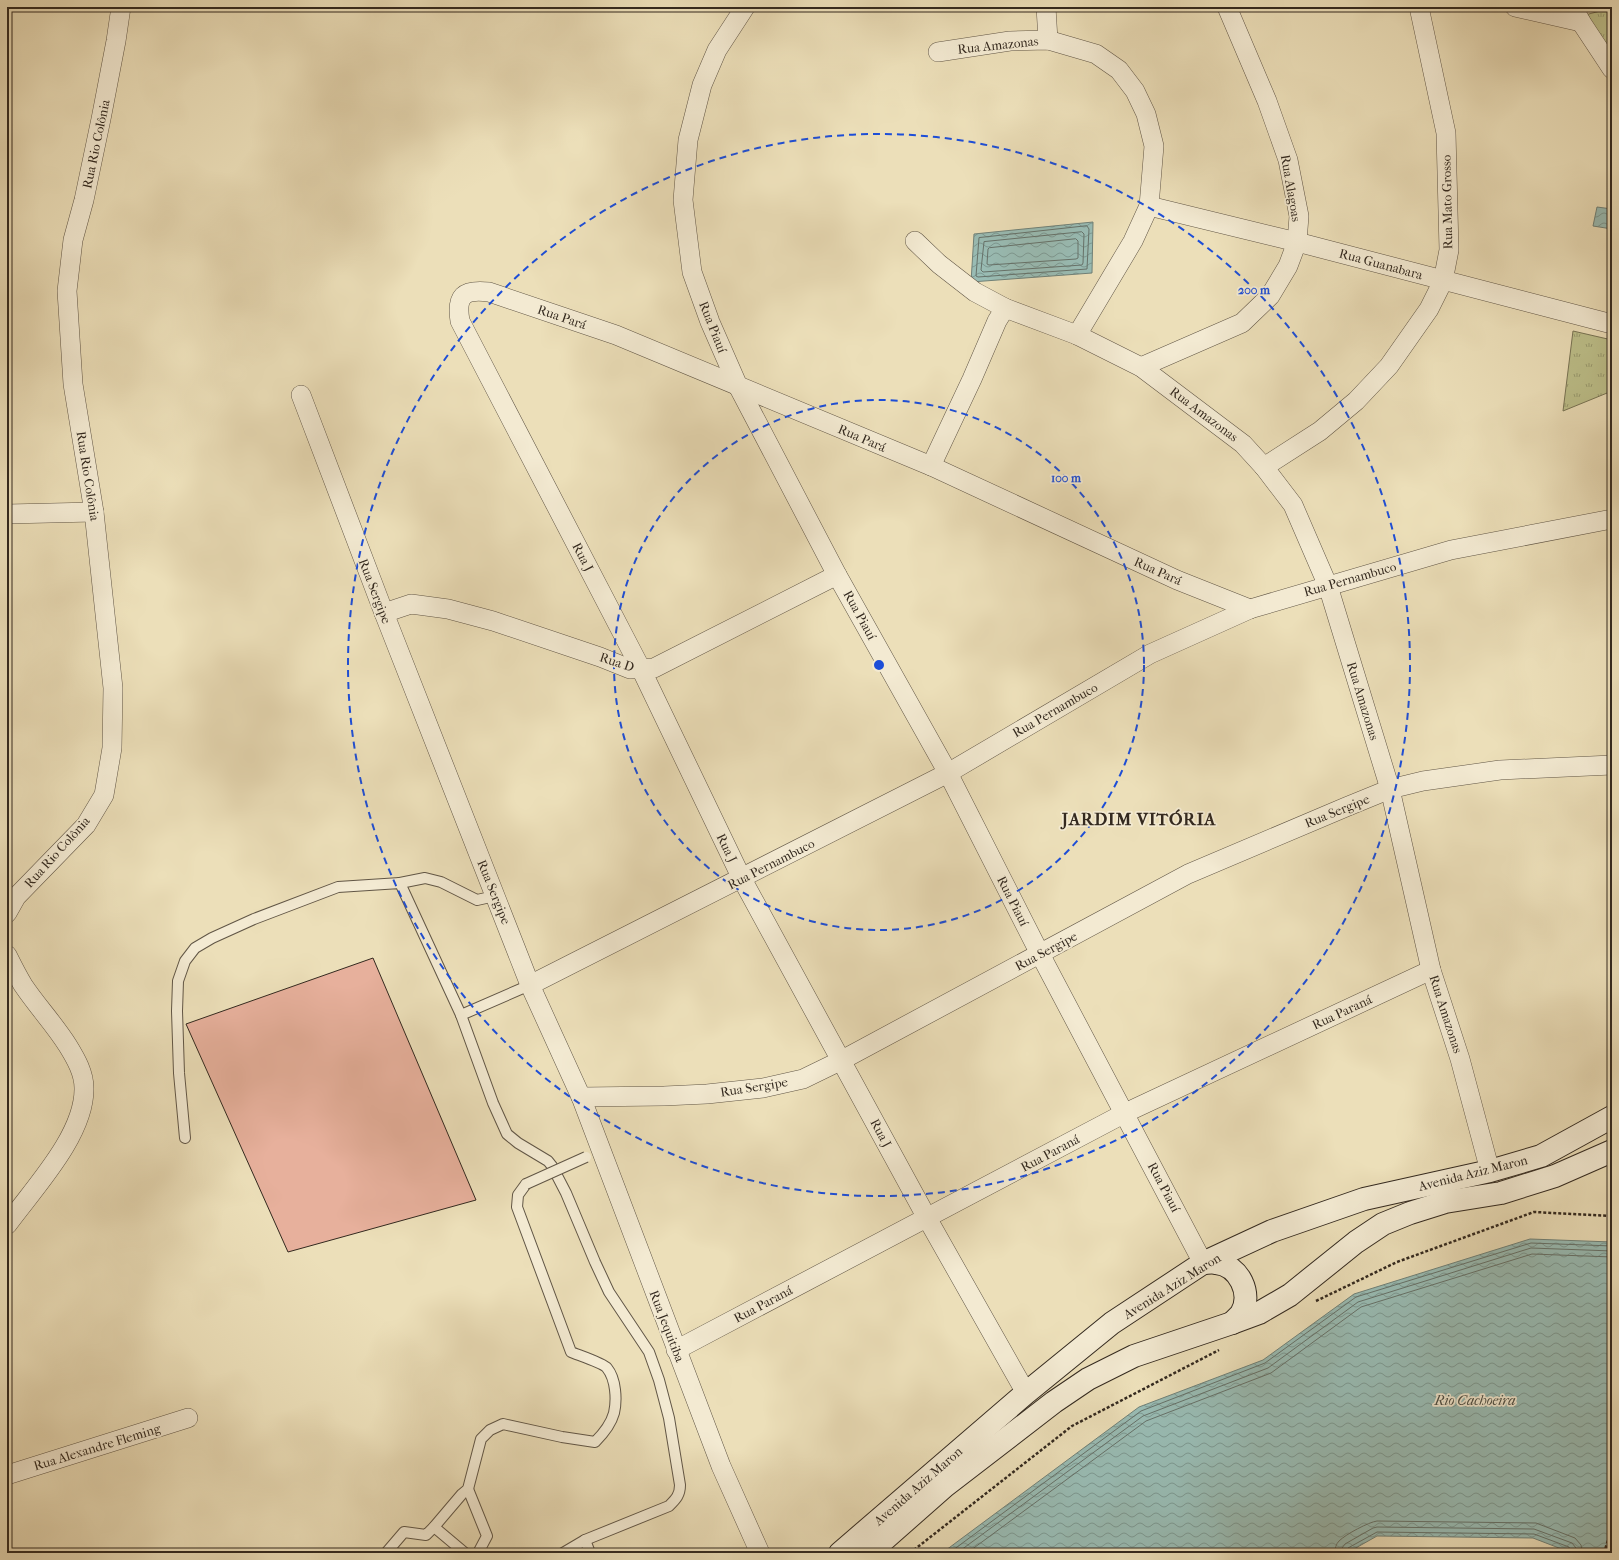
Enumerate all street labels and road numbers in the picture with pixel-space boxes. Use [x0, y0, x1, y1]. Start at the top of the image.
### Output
street label: Rua Amazonas [957, 33, 1039, 57]
street label: Rua Rio Colônia [79, 97, 113, 190]
street label: Rua Alagoas [1278, 153, 1304, 223]
street label: Rua Mato Grosso [1439, 154, 1455, 249]
street label: Rua Guanabara [1338, 246, 1425, 283]
street label: Rua Piauí [696, 299, 730, 355]
street label: Rua Pará [536, 302, 589, 333]
street label: Rua Amazonas [1167, 384, 1241, 445]
street label: Rua Pará [836, 421, 889, 455]
street label: Rua Rio Colônia [74, 430, 103, 523]
street label: Rua J [569, 540, 597, 574]
street label: Rua Pará [1132, 554, 1185, 589]
street label: Rua Sergipe [356, 556, 394, 626]
street label: Rua Pernambuco [1302, 559, 1398, 599]
street label: Rua Piauí [840, 588, 880, 642]
street label: Rua D [598, 649, 636, 675]
street label: Rua Amazonas [1344, 660, 1382, 742]
street label: Rua Pernambuco [1010, 679, 1100, 740]
street label: Rua Sergipe [1302, 791, 1372, 831]
street label: Rua Rio Colônia [21, 813, 94, 891]
street label: Rua J [714, 831, 740, 865]
street label: Rua Pernambuco [725, 835, 817, 892]
street label: Rua Sergipe [474, 857, 514, 927]
street label: Rua Piauí [994, 873, 1032, 929]
street label: Rua Sergipe [1012, 928, 1080, 974]
street label: Rua Amazonas [1426, 973, 1466, 1055]
street label: Rua Paraná [1310, 991, 1375, 1032]
street label: Rua Sergipe [719, 1074, 789, 1100]
street label: Rua J [867, 1116, 895, 1150]
street label: Rua Paraná [1018, 1131, 1083, 1175]
street label: Avenida Aziz Maron [1416, 1152, 1530, 1194]
street label: Rua Piauí [1145, 1160, 1183, 1215]
street label: Avenida Aziz Maron [1120, 1250, 1224, 1323]
street label: Rua Paraná [731, 1282, 796, 1326]
street label: Rua Jequitiba [646, 1288, 688, 1365]
street label: Rua Alexandre Fleming [32, 1420, 163, 1473]
street label: Avenida Aziz Maron [870, 1443, 966, 1529]

